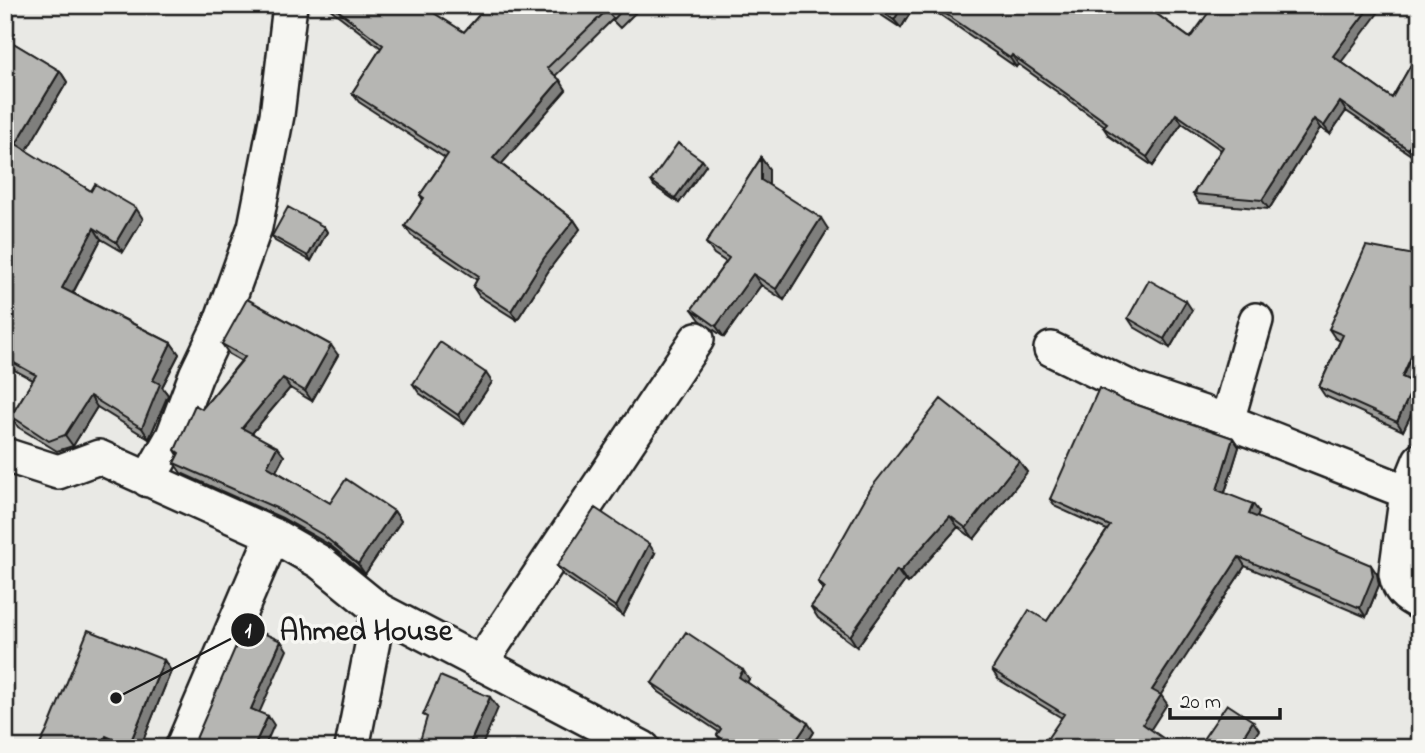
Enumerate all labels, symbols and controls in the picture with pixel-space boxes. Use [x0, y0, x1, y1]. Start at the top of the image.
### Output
callout: Ahmed House [231, 604, 467, 655]
text: Ahmed House [280, 611, 454, 655]
text: 1 [245, 617, 252, 647]
scale bar [1170, 676, 1280, 720]
text: 20 m [1180, 688, 1221, 718]

